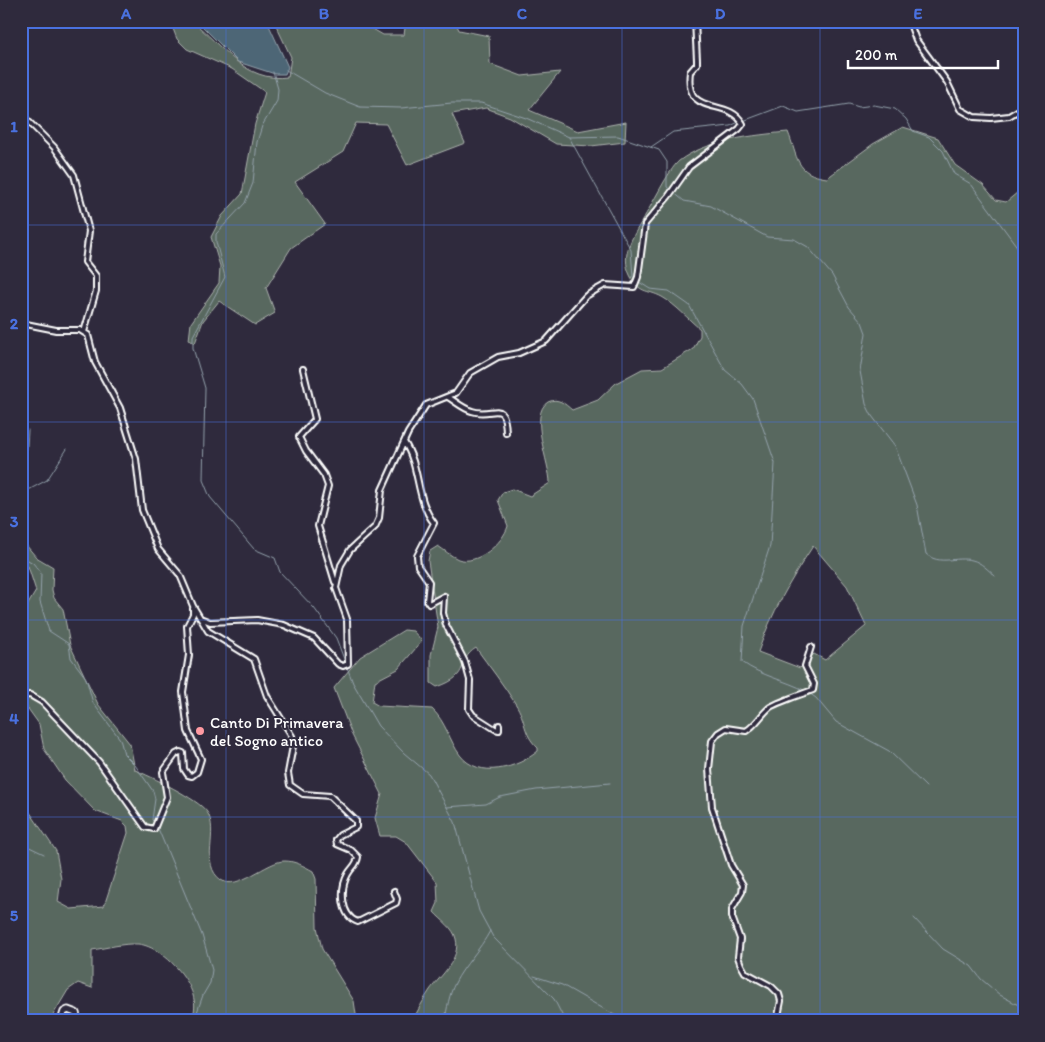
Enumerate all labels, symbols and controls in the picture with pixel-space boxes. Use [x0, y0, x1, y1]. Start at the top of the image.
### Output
text: A [120, 4, 132, 23]
text: B [319, 4, 330, 23]
text: C [517, 4, 528, 23]
text: D [715, 4, 726, 23]
text: E [914, 4, 923, 23]
scale bar [848, 38, 998, 70]
text: 200 m [855, 46, 898, 64]
text: 1 [10, 117, 18, 136]
text: 2 [10, 314, 19, 333]
text: 3 [10, 512, 19, 531]
text: 4 [9, 709, 19, 728]
place label: Canto Di Primavera del Sogno antico [210, 713, 344, 750]
marker: Canto Di Primavera del Sogno antico [194, 725, 206, 737]
text: 5 [10, 906, 19, 925]

